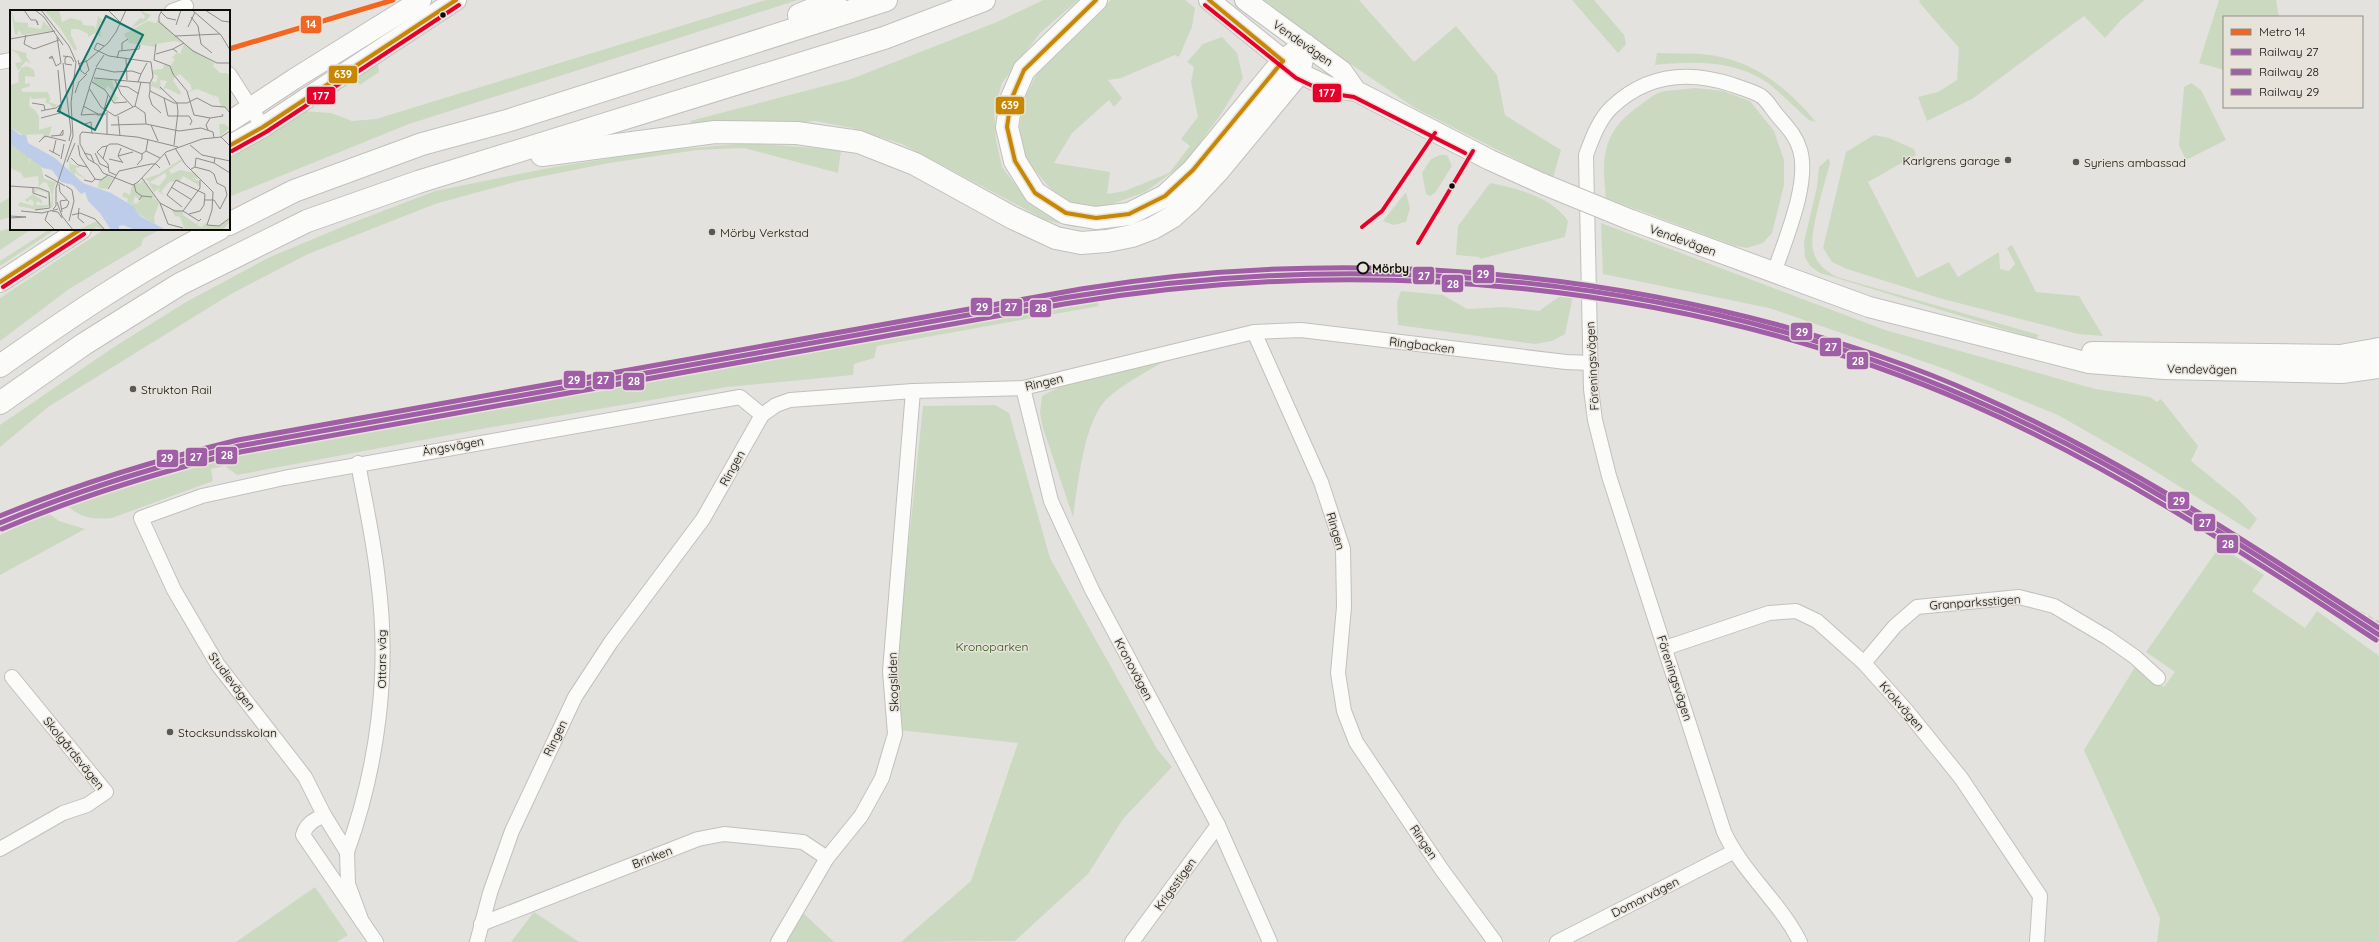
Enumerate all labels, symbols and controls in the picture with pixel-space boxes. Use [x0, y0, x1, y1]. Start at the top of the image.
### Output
inset map [10, 10, 230, 230]
unlabelled marker [438, 10, 448, 20]
line badge: 14 [300, 15, 322, 34]
legend [2223, 16, 2363, 108]
text: 14 [306, 17, 317, 31]
street label: Vendevägen [1270, 17, 1336, 69]
text: Metro 14 [2259, 24, 2305, 39]
text: Railway 27 [2259, 44, 2319, 59]
text: Railway 28 [2259, 64, 2319, 79]
line badge: 639 [328, 65, 358, 84]
text: 639 [334, 67, 352, 81]
line badge: 177 [1312, 83, 1342, 103]
text: Railway 29 [2259, 84, 2320, 99]
line badge: 177 [306, 86, 336, 105]
text: 177 [1319, 86, 1335, 100]
text: 177 [313, 89, 329, 103]
line badge: 639 [995, 96, 1025, 115]
text: 639 [1001, 98, 1019, 112]
place label: Karlgrens garage [1902, 153, 2000, 168]
marker: Karlgrens garage [2003, 155, 2013, 165]
place label: Syriens ambassad [2084, 155, 2186, 170]
marker: Syriens ambassad [2071, 157, 2081, 167]
unlabelled marker [1447, 181, 1457, 191]
street label: Vendevägen [1648, 221, 1718, 259]
place label: Mörby Verkstad [720, 225, 809, 240]
marker: Mörby Verkstad [707, 227, 717, 237]
marker: Mörby [1356, 261, 1370, 275]
place label: Mörby [1372, 261, 1409, 276]
line badge: 29 [1472, 264, 1495, 284]
line badge: 27 [1412, 266, 1435, 285]
text: 29 [1477, 267, 1489, 281]
text: 27 [1418, 269, 1430, 283]
line badge: 28 [1441, 274, 1464, 293]
text: 28 [1447, 277, 1459, 291]
line badge: 29 [970, 297, 993, 316]
line badge: 27 [1000, 298, 1023, 317]
line badge: 28 [1029, 299, 1052, 318]
text: 29 [976, 300, 988, 314]
text: 27 [1005, 300, 1017, 314]
text: 28 [1035, 301, 1047, 315]
street label: Föreningsvägen [1582, 321, 1602, 411]
line badge: 29 [1790, 322, 1813, 341]
text: 29 [1796, 325, 1808, 339]
street label: Ringbacken [1388, 334, 1456, 356]
line badge: 27 [1819, 337, 1842, 357]
text: 27 [1825, 340, 1837, 354]
line badge: 28 [1846, 351, 1869, 370]
text: 28 [1852, 354, 1864, 368]
street label: Vendevägen [2167, 361, 2237, 377]
line badge: 29 [563, 370, 586, 389]
street label: Ringen [1024, 370, 1064, 394]
line badge: 27 [592, 371, 615, 390]
line badge: 28 [622, 372, 645, 391]
text: 29 [568, 373, 580, 387]
text: 27 [597, 373, 609, 387]
text: 28 [628, 374, 640, 388]
place label: Strukton Rail [141, 382, 212, 397]
marker: Strukton Rail [128, 384, 138, 394]
street label: Ängsvägen [421, 433, 485, 459]
line badge: 28 [215, 446, 238, 465]
line badge: 27 [185, 447, 208, 467]
text: 28 [221, 448, 233, 462]
street label: Ringen [716, 448, 748, 488]
line badge: 29 [156, 449, 179, 468]
text: 27 [190, 450, 202, 464]
text: 29 [161, 451, 173, 465]
line badge: 29 [2167, 491, 2190, 510]
text: 29 [2173, 494, 2185, 508]
street label: Ringen [1323, 510, 1349, 552]
line badge: 27 [2193, 513, 2216, 532]
text: 27 [2199, 516, 2211, 530]
line badge: 28 [2216, 534, 2239, 554]
text: 28 [2222, 537, 2234, 551]
street label: Granparksstigen [1929, 591, 2021, 613]
street label: Ottars väg [374, 629, 389, 689]
street label: Föreningsvägen [1654, 633, 1696, 723]
street label: Kronovägen [1111, 635, 1157, 703]
park label: Kronoparken [956, 639, 1028, 654]
street label: Studievägen [205, 649, 259, 713]
street label: Skogsliden [884, 652, 902, 712]
street label: Krokvägen [1876, 678, 1928, 734]
street label: Skolgårdsvägen [40, 714, 108, 792]
street label: Ringen [540, 717, 570, 759]
place label: Stocksundsskolan [178, 725, 277, 740]
marker: Stocksundsskolan [165, 727, 175, 737]
street label: Ringen [1407, 822, 1441, 862]
street label: Brinken [630, 843, 674, 871]
street label: Krigsstigen [1151, 855, 1199, 913]
street label: Domarvägen [1609, 874, 1681, 920]

